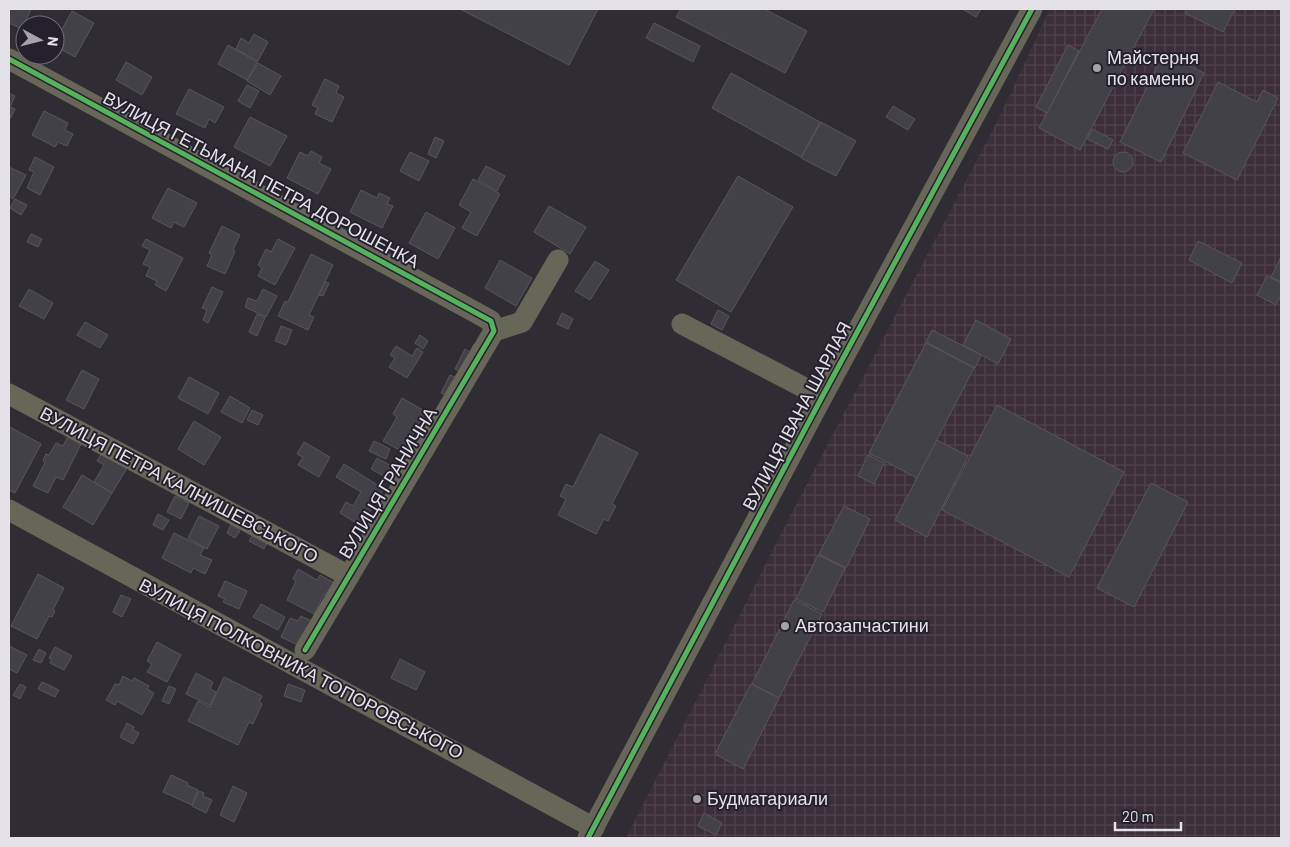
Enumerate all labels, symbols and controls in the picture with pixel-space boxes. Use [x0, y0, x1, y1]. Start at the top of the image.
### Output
north arrow [15, 15, 65, 65]
text: N [44, 36, 62, 47]
place label: Майстерня по каменю [1107, 46, 1199, 89]
marker: Майстерня по каменю [1091, 62, 1103, 74]
street label: ВУЛИЦЯ ГЕТЬМАНА ПЕТРА ДОРОШЕНКА [100, 86, 423, 272]
street label: ВУЛИЦЯ ІВАНА ШАРЛАЯ [737, 318, 855, 514]
street label: ВУЛИЦЯ ПЕТРА КАЛНИШЕВСЬКОГО [37, 401, 322, 567]
street label: ВУЛИЦЯ ГРАНИЧНА [333, 403, 441, 562]
street label: ВУЛИЦЯ ПОЛКОВНИКА ТОПОРОВСЬКОГО [136, 573, 467, 763]
place label: Автозапчастини [795, 614, 929, 636]
marker: Автозапчастини [779, 620, 791, 632]
place label: Будматариали [707, 787, 828, 809]
marker: Будматариали [691, 793, 703, 805]
scale bar [1115, 800, 1181, 832]
text: 20 m [1122, 807, 1154, 825]

